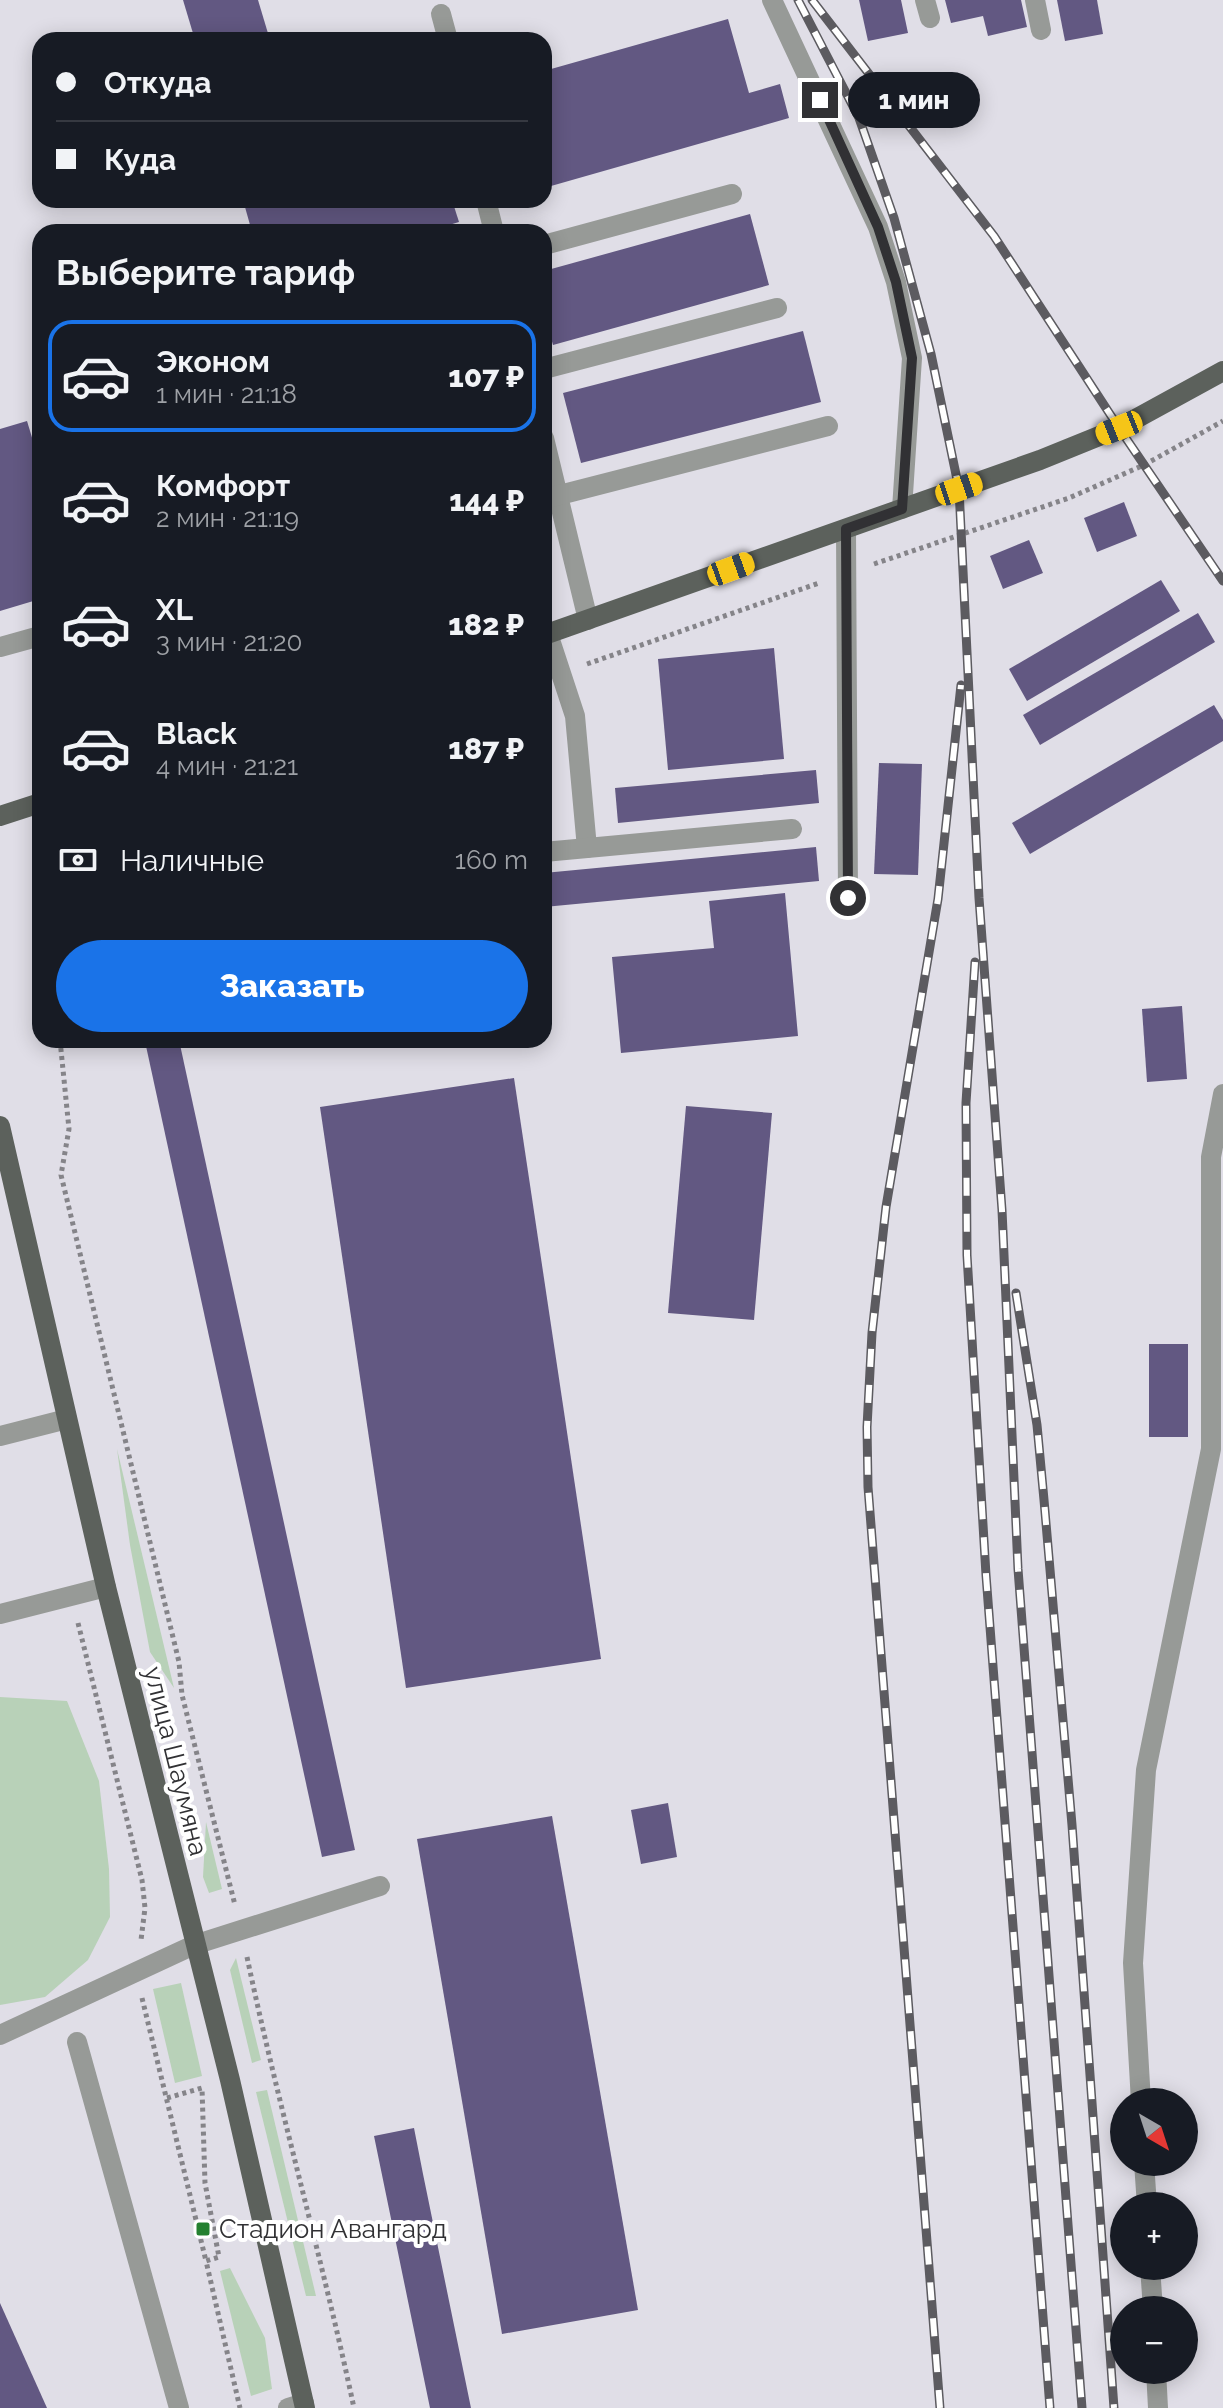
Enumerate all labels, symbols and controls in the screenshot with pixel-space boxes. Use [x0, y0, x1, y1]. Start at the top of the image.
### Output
text: Откуда [104, 65, 211, 100]
callout: 1 мин [848, 72, 980, 128]
route end [802, 82, 838, 118]
text: 1 мин [879, 85, 949, 115]
text: Куда [104, 142, 176, 177]
text: Выберите тариф [56, 251, 355, 293]
icon: car [60, 340, 132, 412]
text: Эконом [156, 344, 270, 379]
text: 107 ₽ [448, 359, 524, 394]
text: 1 мин · 21:18 [156, 379, 297, 409]
car [1092, 408, 1146, 448]
icon: car [60, 464, 132, 536]
text: Комфорт [156, 468, 290, 503]
car [932, 470, 986, 508]
text: 144 ₽ [449, 483, 524, 518]
text: 2 мин · 21:19 [156, 503, 299, 533]
car [704, 550, 758, 588]
icon: car [60, 588, 132, 660]
text: XL [156, 592, 193, 627]
text: 182 ₽ [448, 607, 524, 642]
text: 3 мин · 21:20 [156, 627, 303, 657]
icon: car [60, 712, 132, 784]
text: Black [156, 716, 237, 751]
text: 187 ₽ [448, 731, 524, 766]
text: 4 мин · 21:21 [156, 751, 298, 781]
icon: cash [56, 838, 100, 882]
text: Наличные [120, 843, 264, 878]
text: 160 m [455, 845, 528, 875]
route start [830, 880, 866, 916]
button: Заказать [56, 940, 528, 1032]
street label: улица Шаумяна [138, 1663, 214, 1859]
north arrow [1110, 2088, 1198, 2176]
map controls [1110, 2088, 1198, 2384]
button: + [1110, 2192, 1198, 2280]
place label: Стадион Авангард [219, 2214, 447, 2244]
marker: Стадион Авангард [194, 2220, 212, 2238]
button: − [1110, 2296, 1198, 2384]

